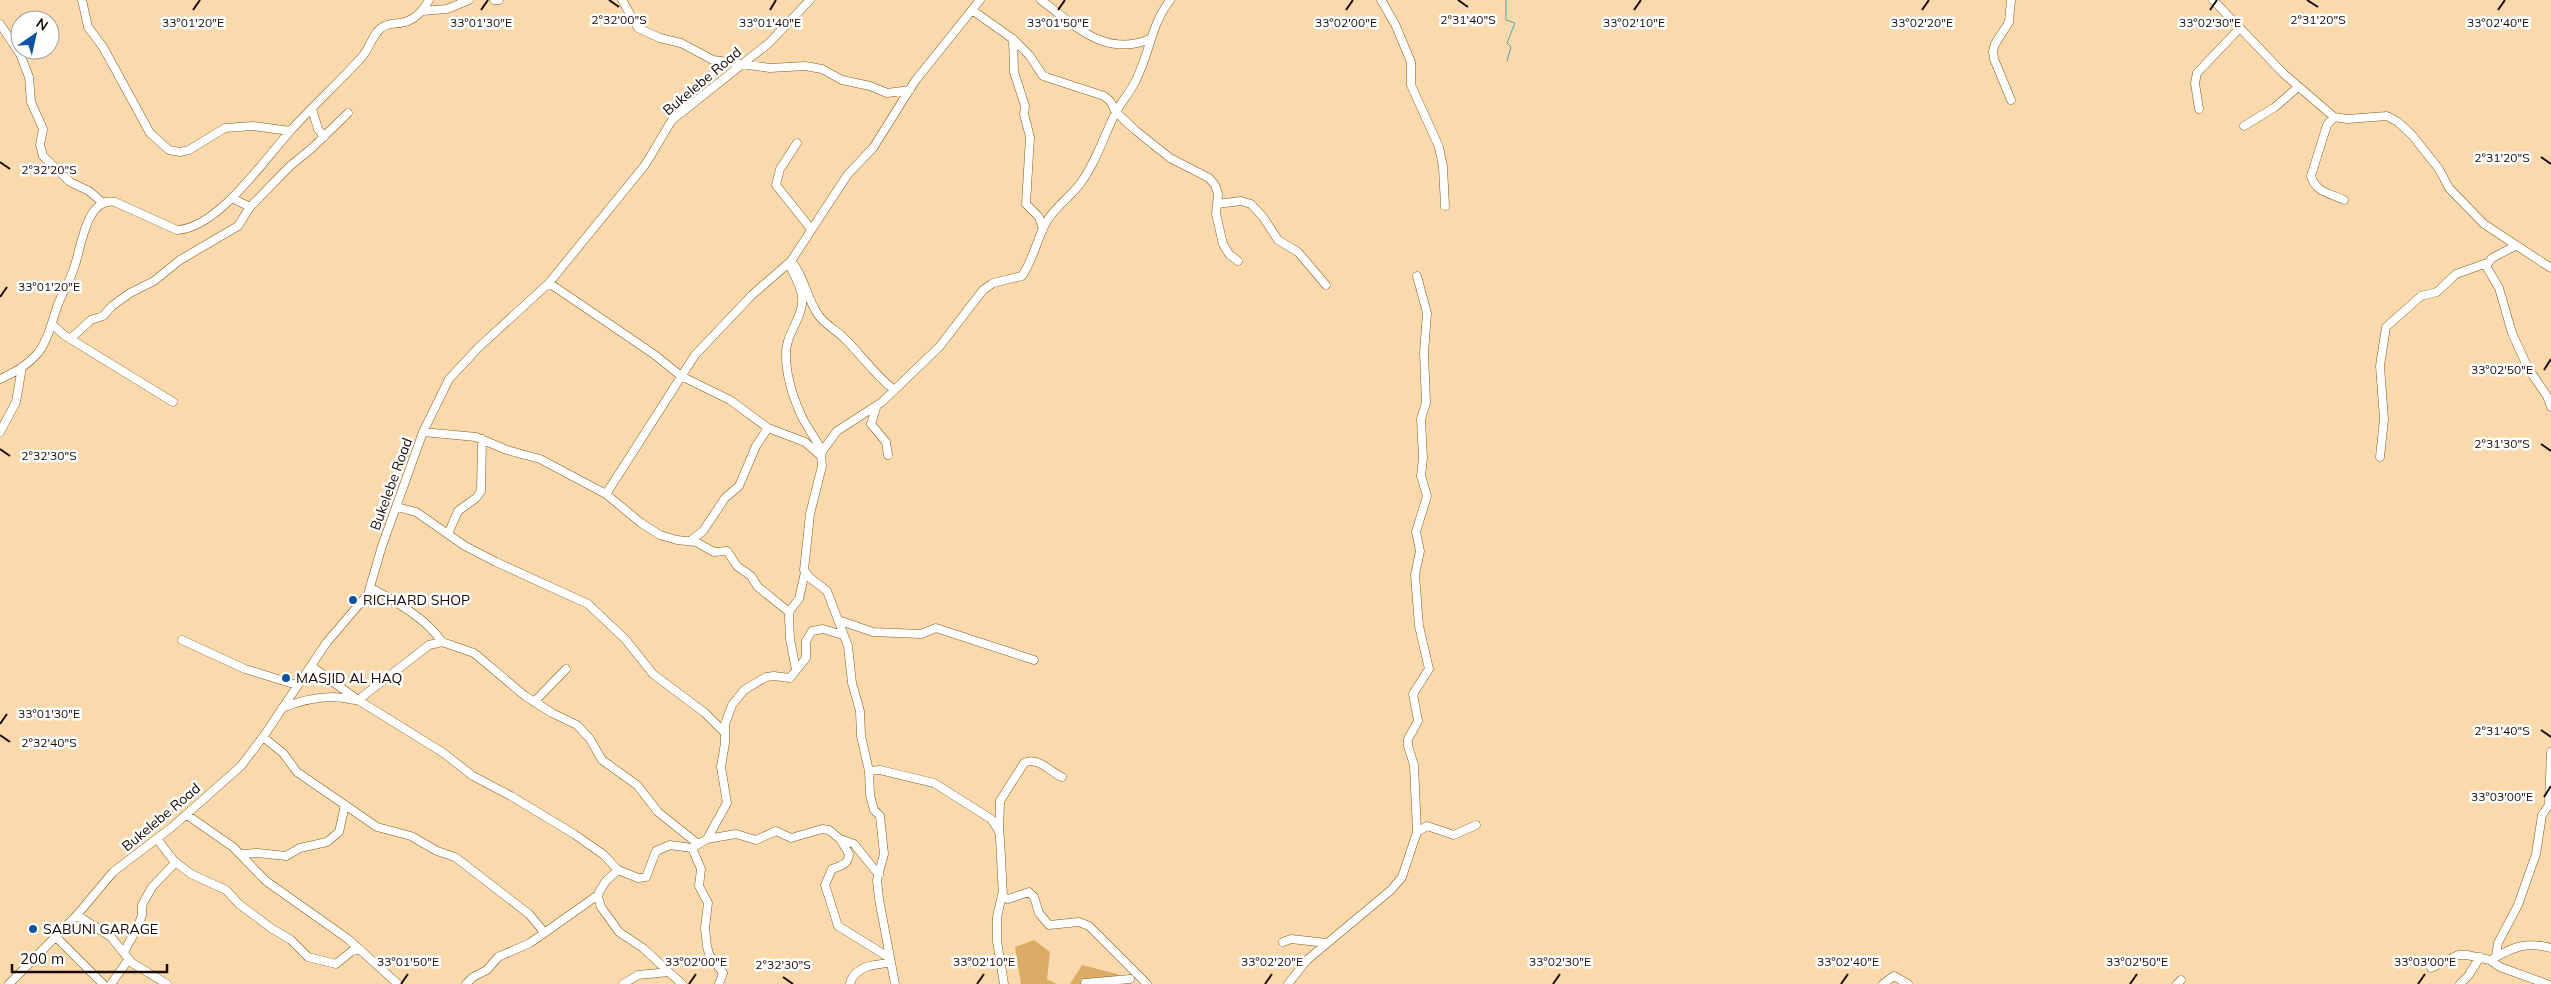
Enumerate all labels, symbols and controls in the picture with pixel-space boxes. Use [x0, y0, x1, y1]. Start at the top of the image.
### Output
north arrow [10, 10, 60, 60]
text: 2°32'00"S [591, 12, 647, 27]
text: 2°31'40"S [1440, 12, 1496, 27]
text: 2°31'20"S [2290, 12, 2346, 27]
text: N [33, 14, 52, 35]
text: 33°01'20"E [162, 15, 224, 30]
text: 33°01'30"E [450, 15, 512, 30]
text: 33°01'40"E [739, 15, 801, 30]
text: 33°01'50"E [1027, 15, 1089, 30]
text: 33°02'00"E [1315, 15, 1377, 30]
text: 33°02'10"E [1603, 15, 1665, 30]
text: 33°02'20"E [1891, 15, 1953, 30]
text: 33°02'30"E [2179, 15, 2241, 30]
text: 33°02'40"E [2467, 15, 2529, 30]
street label: Bukelebe Road [659, 43, 745, 119]
text: 2°31'20"S [2474, 150, 2530, 165]
text: 2°32'20"S [21, 162, 77, 177]
text: 33°01'20"E [18, 279, 80, 294]
text: 33°02'50"E [2471, 362, 2533, 377]
street label: Bukelebe Road [366, 435, 416, 533]
text: 2°31'30"S [2474, 436, 2530, 451]
text: 2°32'30"S [21, 448, 77, 463]
place label: RICHARD SHOP [363, 591, 470, 609]
marker: RICHARD SHOP [347, 594, 359, 606]
place label: MASJID AL HAQ [296, 669, 402, 687]
marker: MASJID AL HAQ [280, 672, 292, 684]
text: 33°01'30"E [18, 706, 80, 721]
text: 2°31'40"S [2474, 723, 2530, 738]
text: 2°32'40"S [21, 735, 77, 750]
street label: Bukelebe Road [118, 779, 204, 855]
text: 33°03'00"E [2471, 789, 2533, 804]
place label: SABUNI GARAGE [43, 920, 158, 938]
marker: SABUNI GARAGE [27, 923, 39, 935]
scale bar [12, 942, 168, 974]
text: 200 m [20, 949, 64, 968]
text: 33°01'50"E [377, 954, 439, 969]
text: 33°02'00"E [665, 954, 727, 969]
text: 33°02'10"E [953, 954, 1015, 969]
text: 33°02'20"E [1241, 954, 1303, 969]
text: 33°02'30"E [1529, 954, 1591, 969]
text: 33°02'40"E [1817, 954, 1879, 969]
text: 33°02'50"E [2106, 954, 2168, 969]
text: 33°03'00"E [2394, 954, 2456, 969]
text: 2°32'30"S [755, 957, 811, 972]

